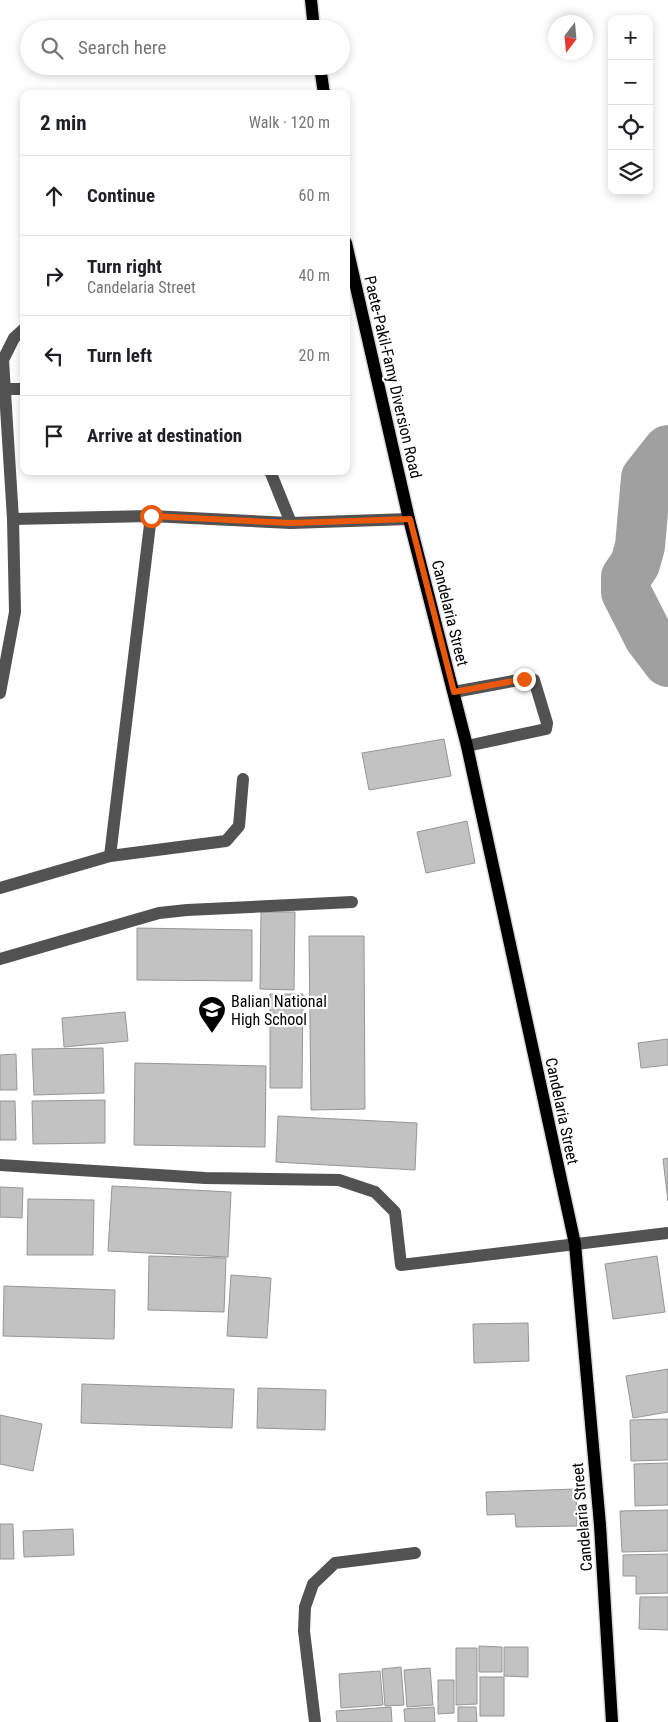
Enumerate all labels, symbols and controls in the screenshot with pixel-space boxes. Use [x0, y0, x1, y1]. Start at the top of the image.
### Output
north arrow [548, 15, 593, 60]
map controls [608, 15, 653, 195]
button: + [608, 15, 653, 60]
search box [20, 20, 350, 75]
icon: search [38, 34, 66, 62]
text: Search here [78, 36, 166, 59]
button: − [608, 60, 653, 105]
button: locate [608, 105, 653, 150]
text: 2 min [40, 111, 87, 135]
text: Walk · 120 m [249, 113, 330, 132]
button: layers [608, 150, 653, 195]
icon: ahead [40, 182, 68, 210]
text: Continue [87, 184, 155, 207]
text: 60 m [298, 186, 330, 205]
text: Turn right [87, 255, 162, 278]
icon: right [40, 262, 68, 290]
text: 40 m [298, 266, 330, 285]
street label: Paete-Pakil-Famy Diversion Road [360, 274, 426, 480]
text: Candelaria Street [87, 278, 196, 297]
icon: left [40, 342, 68, 370]
text: Turn left [87, 344, 152, 367]
text: 20 m [298, 346, 330, 365]
icon: arrive [40, 422, 68, 450]
text: Arrive at destination [87, 424, 242, 447]
route start [140, 505, 163, 528]
street label: Candelaria Street [428, 558, 472, 668]
route end [513, 668, 536, 691]
place label: Balian National High School [231, 992, 327, 1029]
school or university icon: Balian National High School [197, 995, 227, 1034]
street label: Candelaria Street [541, 1056, 583, 1166]
street label: Candelaria Street [568, 1462, 596, 1572]

